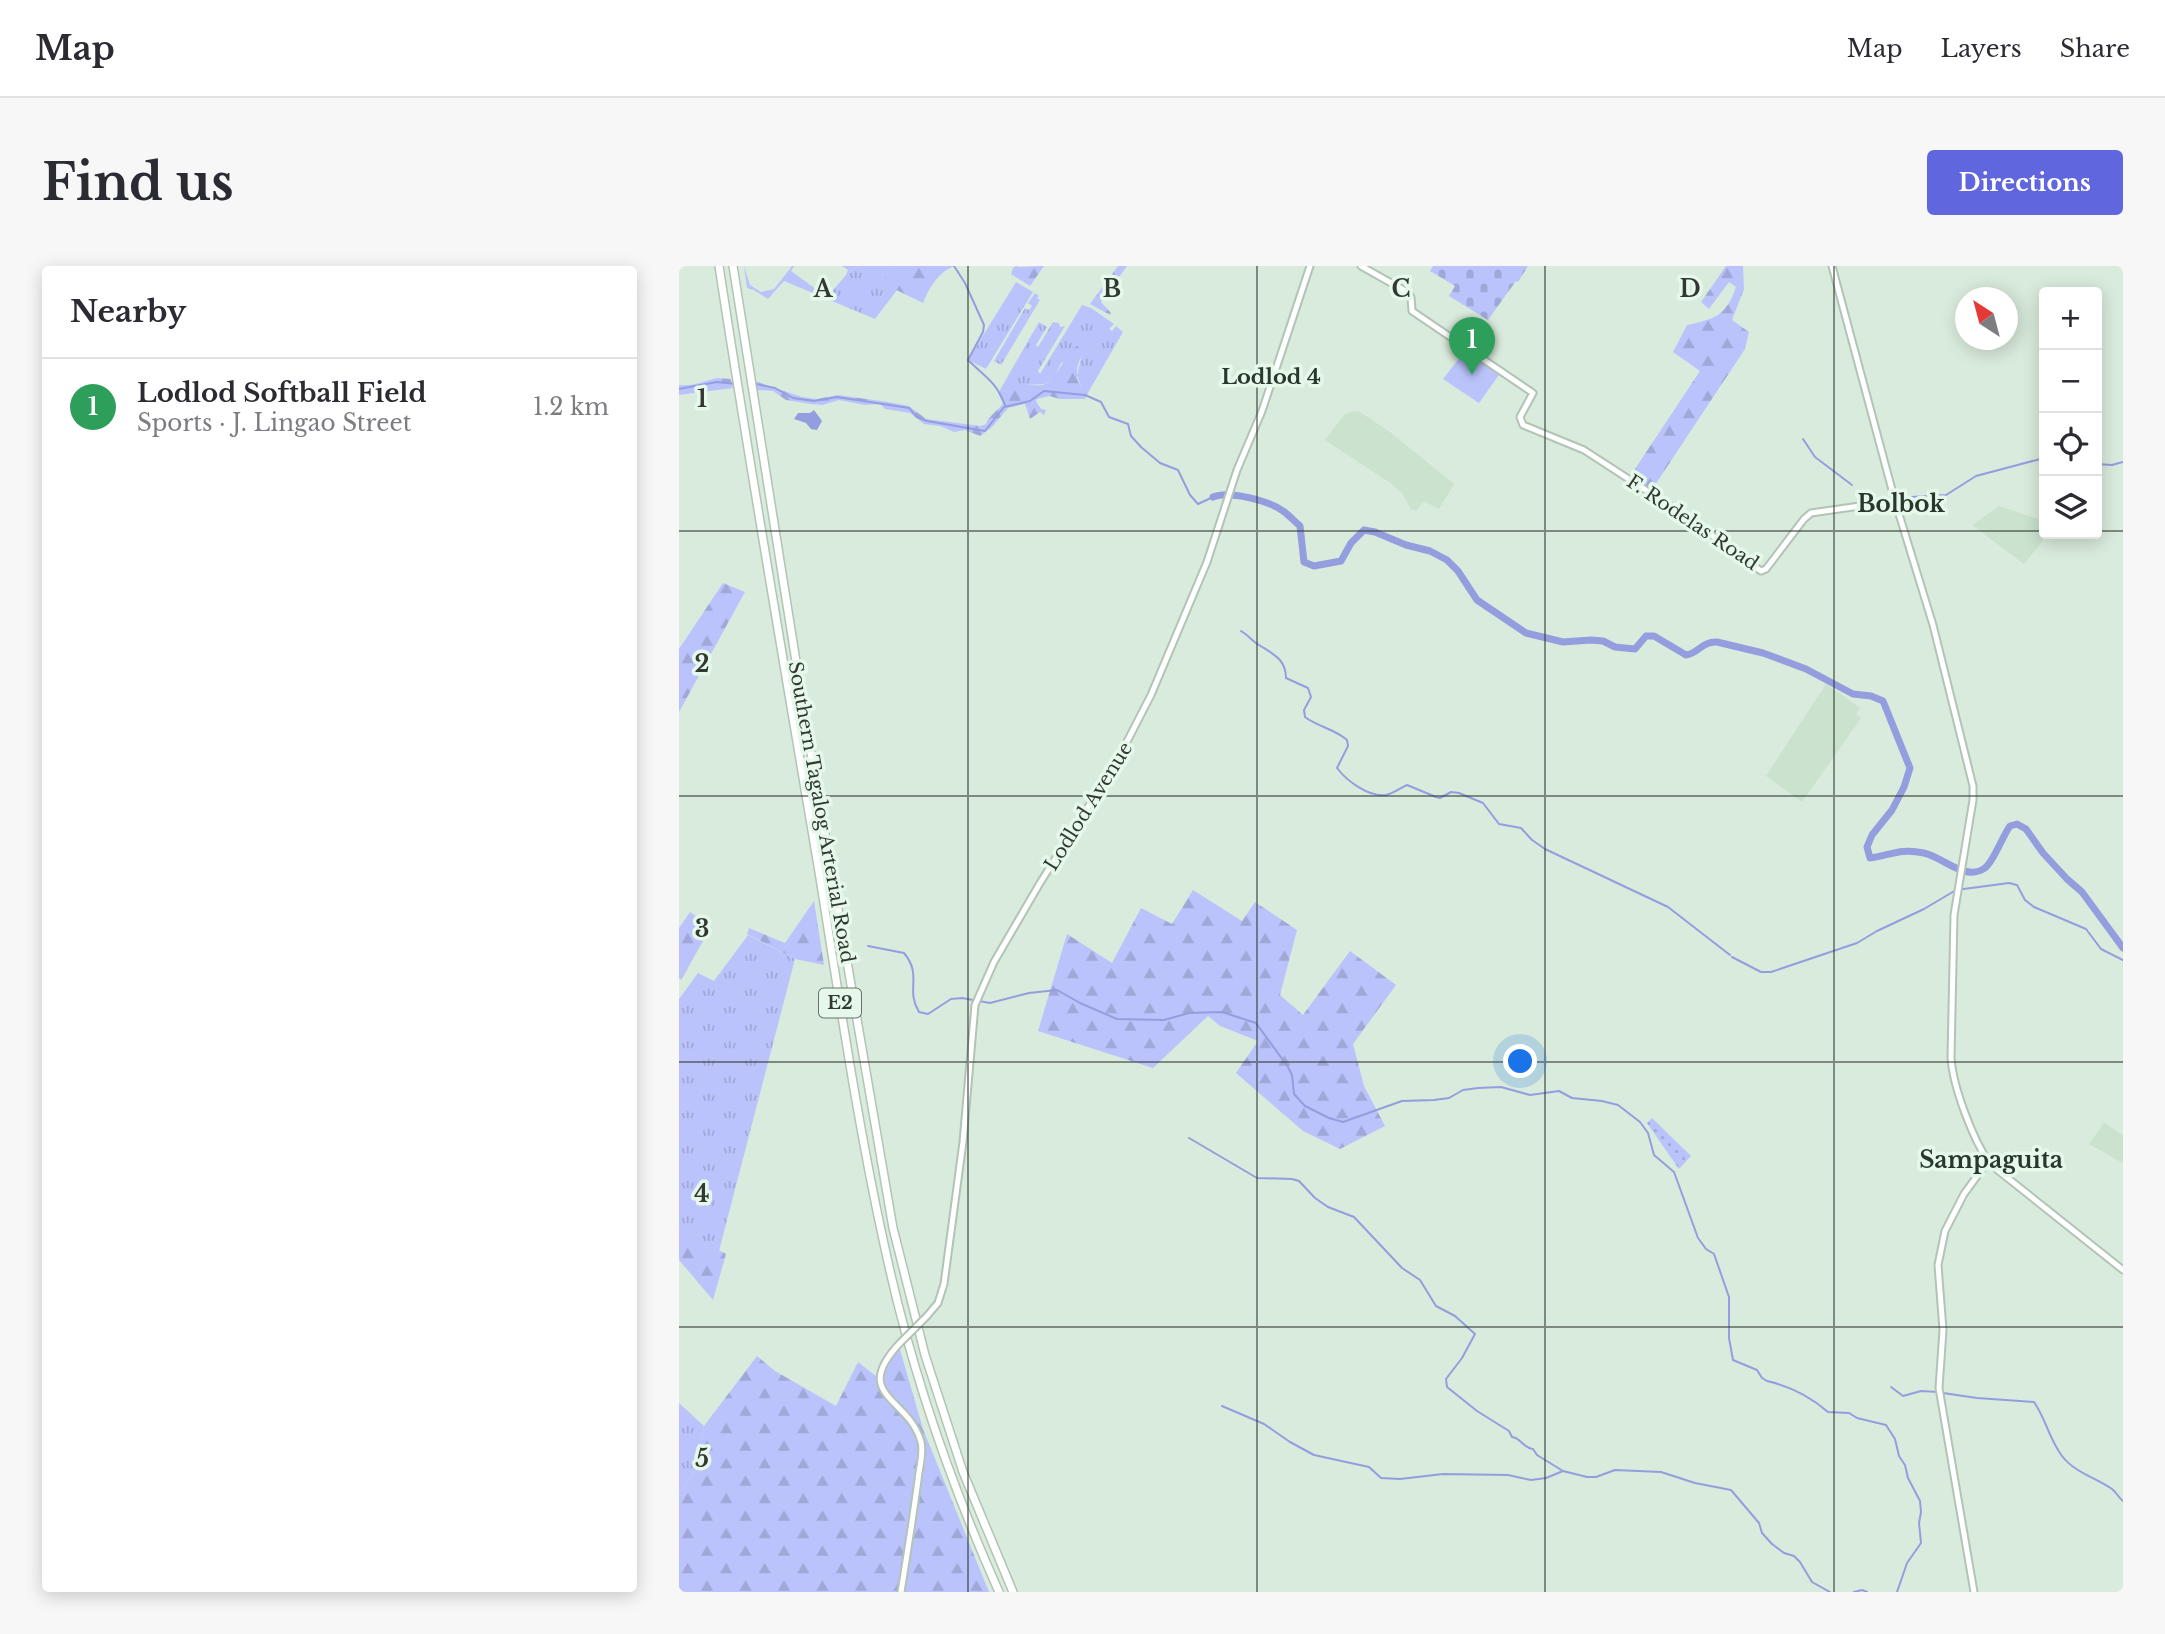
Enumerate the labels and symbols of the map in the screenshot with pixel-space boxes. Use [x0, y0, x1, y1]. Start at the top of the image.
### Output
text: A [813, 275, 834, 303]
text: B [1103, 275, 1121, 303]
text: C [1392, 275, 1410, 303]
text: D [1679, 275, 1701, 303]
north arrow [1955, 287, 2018, 350]
pin: 1 [1449, 317, 1495, 375]
district label: Lodlod 4 [1221, 364, 1321, 390]
text: 1 [697, 385, 707, 413]
street label: F. Rodelas Road [1622, 470, 1763, 575]
district label: Bolbok [1857, 490, 1946, 518]
text: 2 [695, 650, 709, 678]
street label: Southern Tagalog Arterial Road [784, 660, 859, 965]
street label: Lodlod Avenue [1040, 738, 1137, 875]
text: 3 [695, 915, 709, 943]
road number: E2 [819, 988, 861, 1018]
your location [1503, 1044, 1537, 1078]
district label: Sampaguita [1919, 1146, 2063, 1174]
text: 4 [694, 1180, 710, 1208]
text: 5 [695, 1445, 709, 1473]

